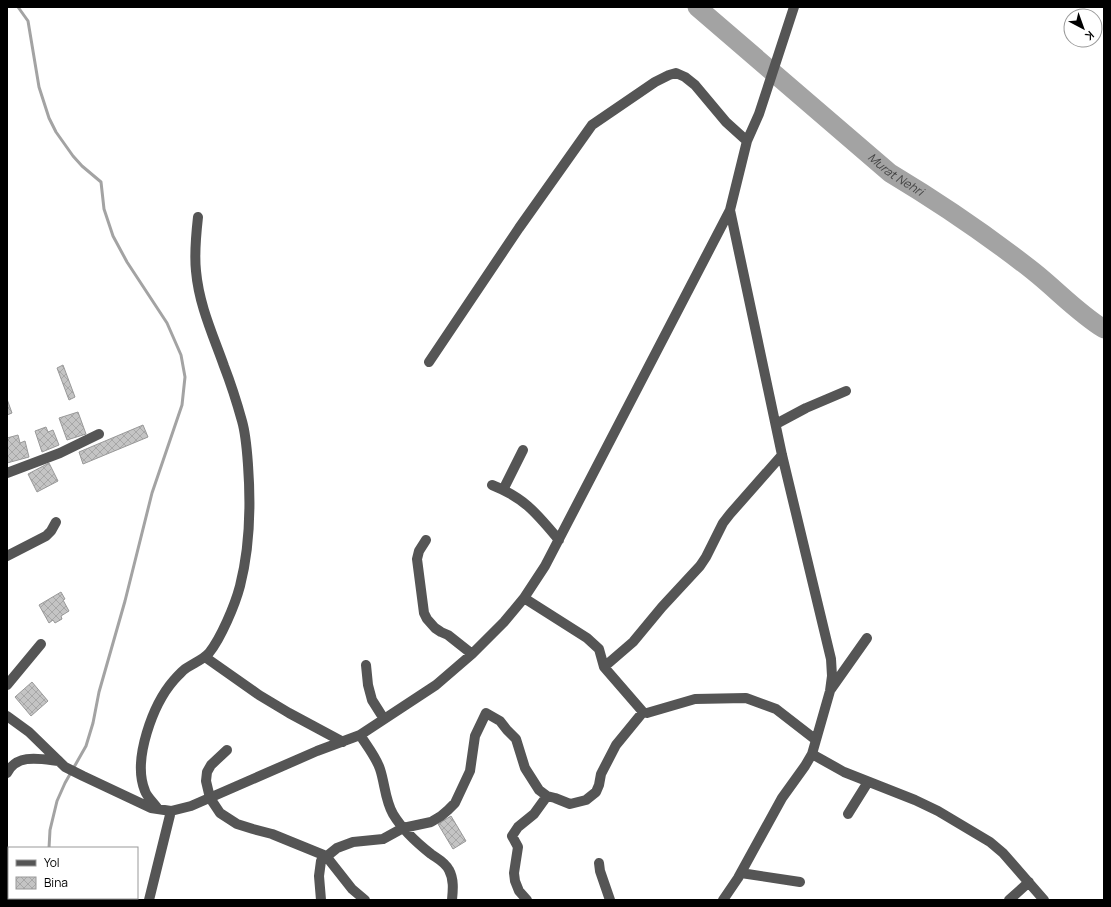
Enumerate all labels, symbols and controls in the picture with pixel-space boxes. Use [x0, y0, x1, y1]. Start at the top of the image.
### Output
north arrow [1063, 8, 1103, 48]
text: K [1082, 28, 1097, 44]
water label: Murat Nehri [864, 149, 929, 201]
legend [8, 847, 138, 899]
text: Yol [44, 854, 60, 871]
text: Bina [44, 874, 68, 891]

